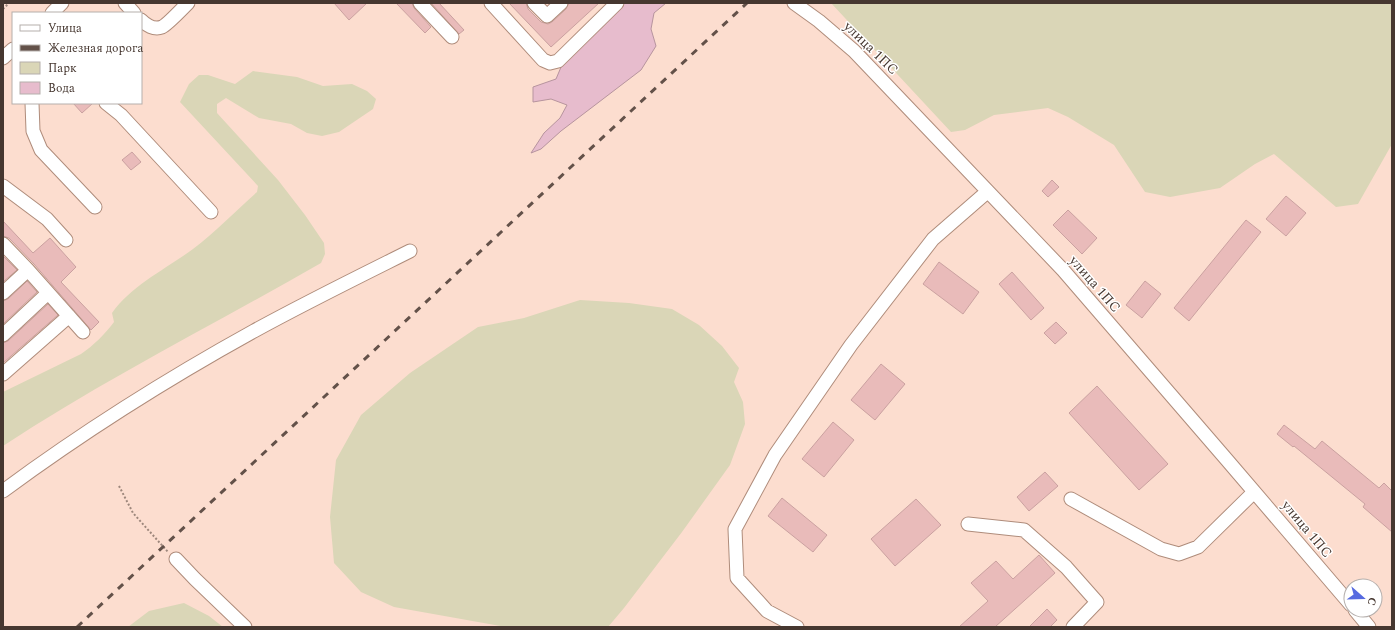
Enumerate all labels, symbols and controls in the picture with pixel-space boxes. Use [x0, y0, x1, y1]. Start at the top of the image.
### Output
legend [12, 12, 142, 104]
street label: улица 1ПС [838, 16, 903, 80]
text: Улица [48, 19, 82, 38]
text: Железная дорога [48, 39, 143, 58]
text: Парк [48, 59, 77, 78]
text: Вода [48, 79, 75, 98]
street label: улица 1ПС [1064, 250, 1126, 317]
street label: улица 1ПС [1276, 495, 1337, 562]
north arrow [1343, 578, 1383, 618]
text: С [1363, 595, 1381, 608]

